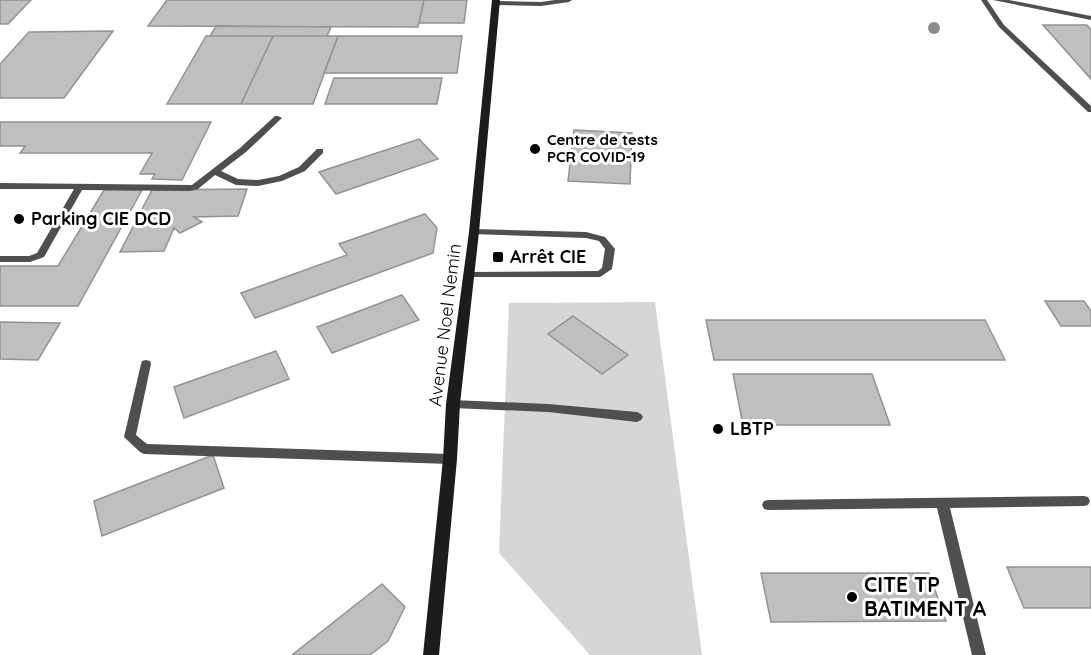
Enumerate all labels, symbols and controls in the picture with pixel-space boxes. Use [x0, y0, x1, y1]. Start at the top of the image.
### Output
place label: Centre de tests PCR COVID-19 [547, 130, 658, 166]
marker: Centre de tests PCR COVID-19 [528, 142, 542, 156]
place label: Parking CIE DCD [31, 207, 171, 230]
marker: Parking CIE DCD [12, 212, 26, 226]
street label: Avenue Noel Nemin [423, 242, 466, 408]
place label: Arrêt CIE [510, 245, 586, 268]
marker: Arrêt CIE [491, 250, 505, 264]
place label: LBTP [730, 417, 774, 440]
marker: LBTP [711, 422, 725, 436]
place label: CITE TP BATIMENT A [864, 571, 987, 621]
marker: CITE TP BATIMENT A [845, 590, 859, 604]

